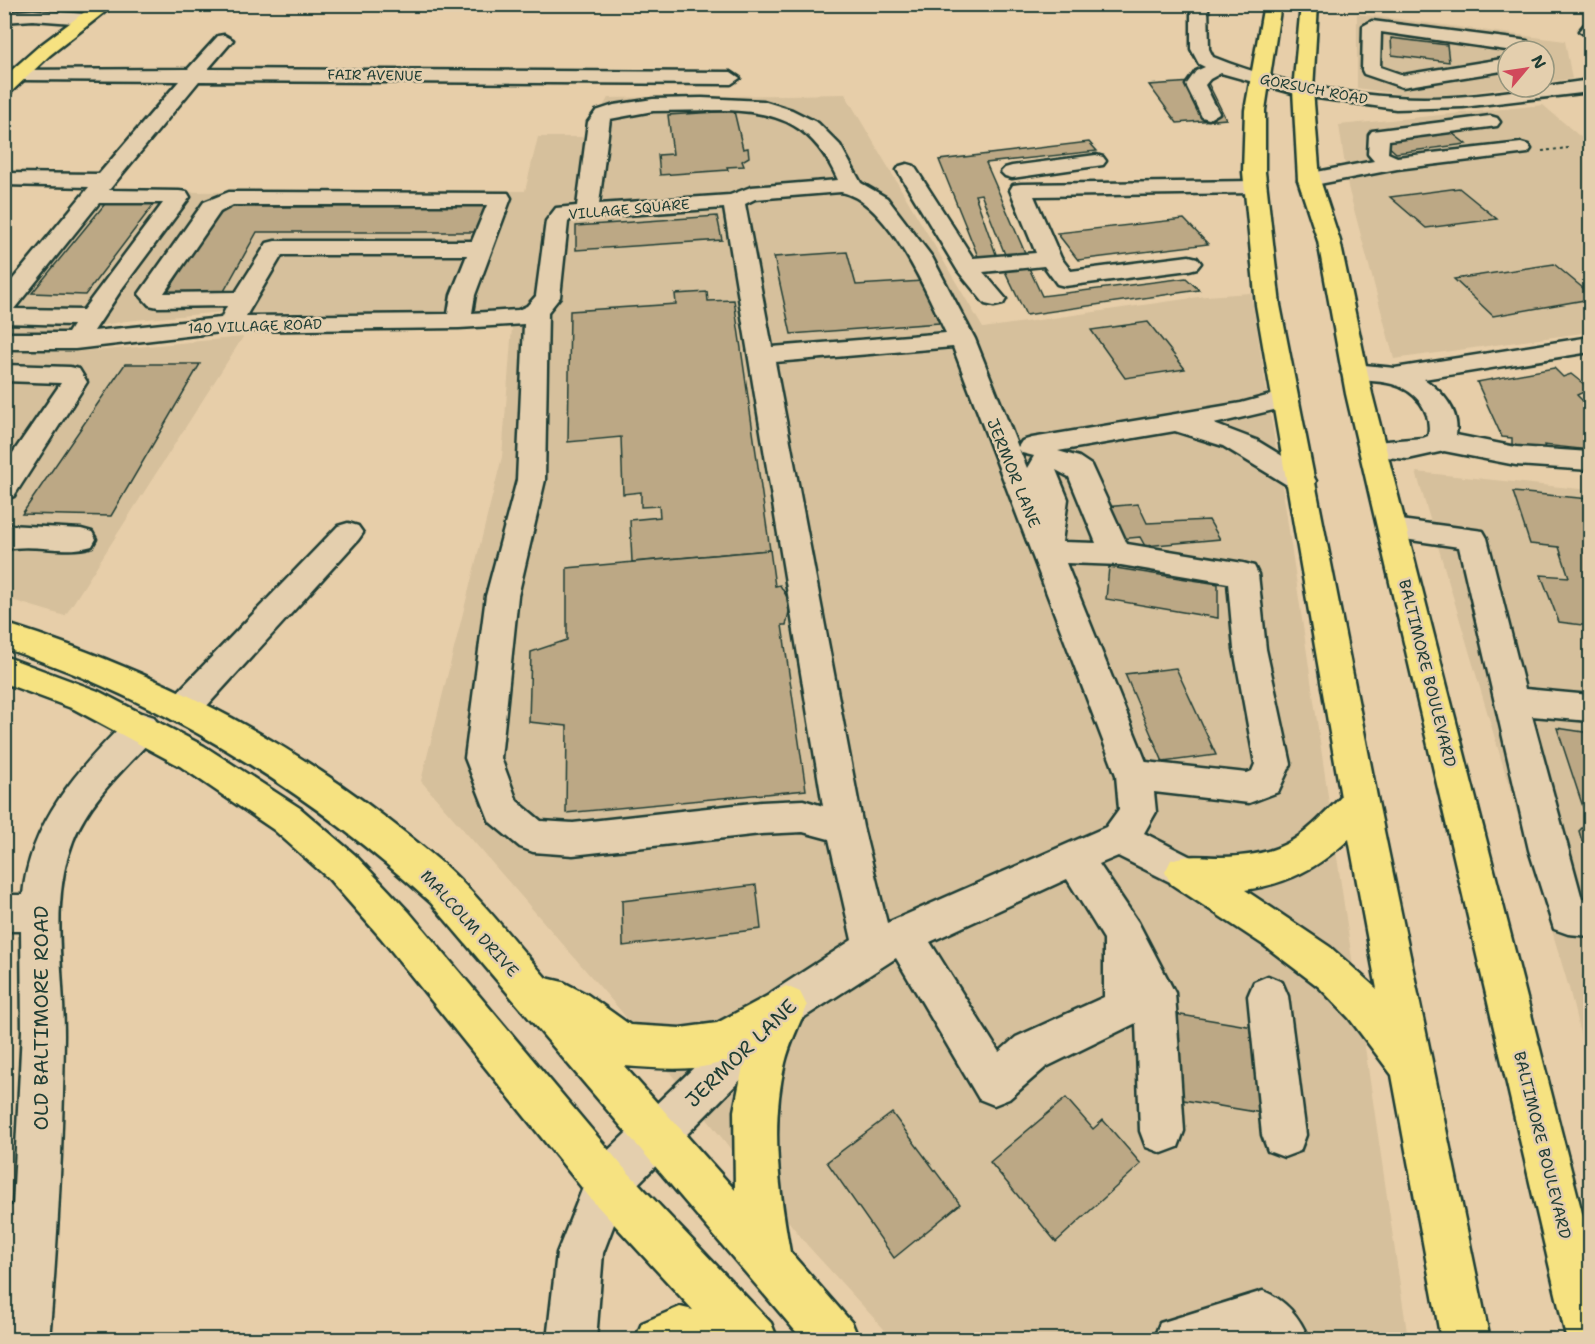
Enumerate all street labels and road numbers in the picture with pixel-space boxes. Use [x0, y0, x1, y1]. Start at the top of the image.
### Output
street label: FAIR AVENUE [327, 65, 423, 85]
street label: GORSUCH ROAD [1258, 70, 1370, 108]
street label: VILLAGE SQUARE [568, 195, 691, 223]
street label: 140 VILLAGE ROAD [188, 315, 322, 337]
street label: JERMOR LANE [982, 415, 1045, 531]
street label: BALTIMORE BOULEVARD [1394, 577, 1461, 769]
street label: MALCOLM DRIVE [416, 865, 523, 981]
street label: OLD BALTIMORE ROAD [28, 905, 54, 1131]
street label: JERMOR LANE [680, 993, 802, 1113]
street label: BALTIMORE BOULEVARD [1509, 1049, 1576, 1241]

